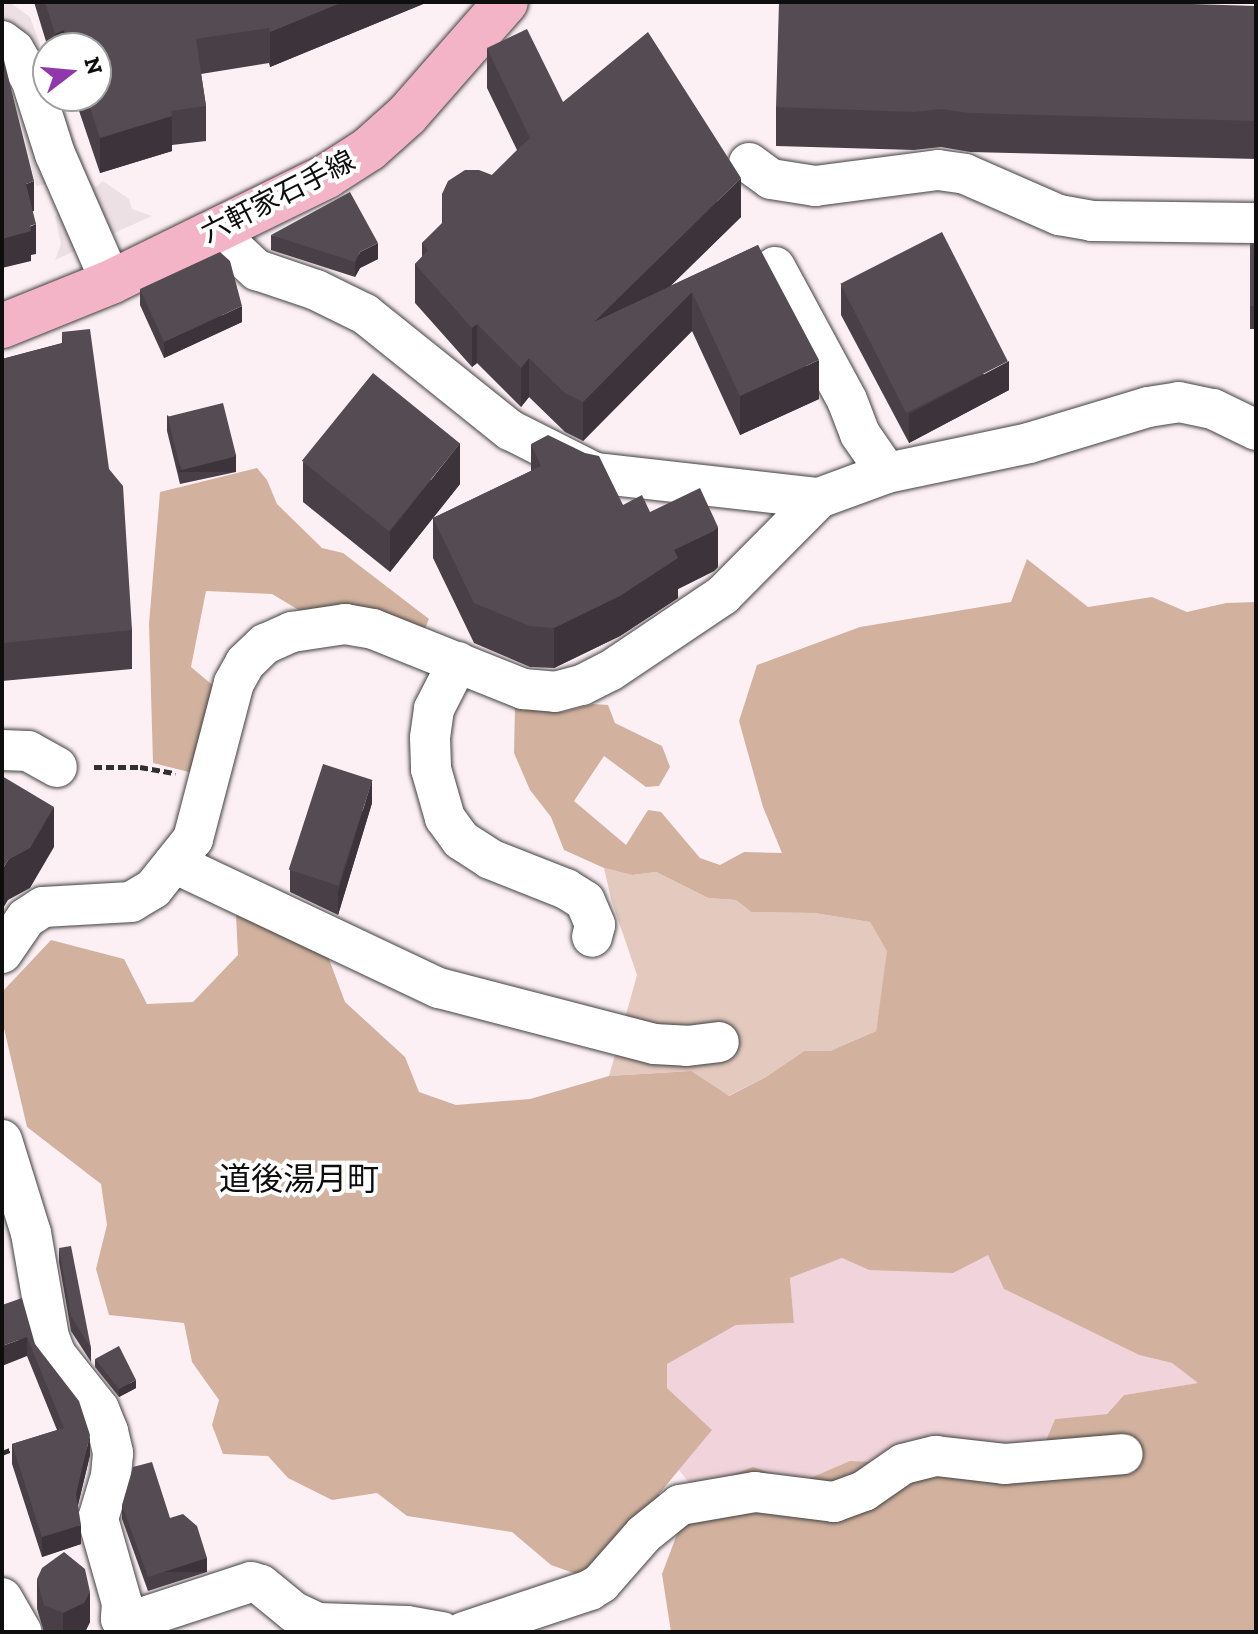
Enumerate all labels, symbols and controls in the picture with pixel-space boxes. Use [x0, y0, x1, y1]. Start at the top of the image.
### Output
north arrow [32, 32, 112, 112]
text: N [78, 54, 109, 78]
street label: 六軒家石手線 [196, 144, 360, 250]
district label: 道後湯月町 [219, 1160, 379, 1198]

